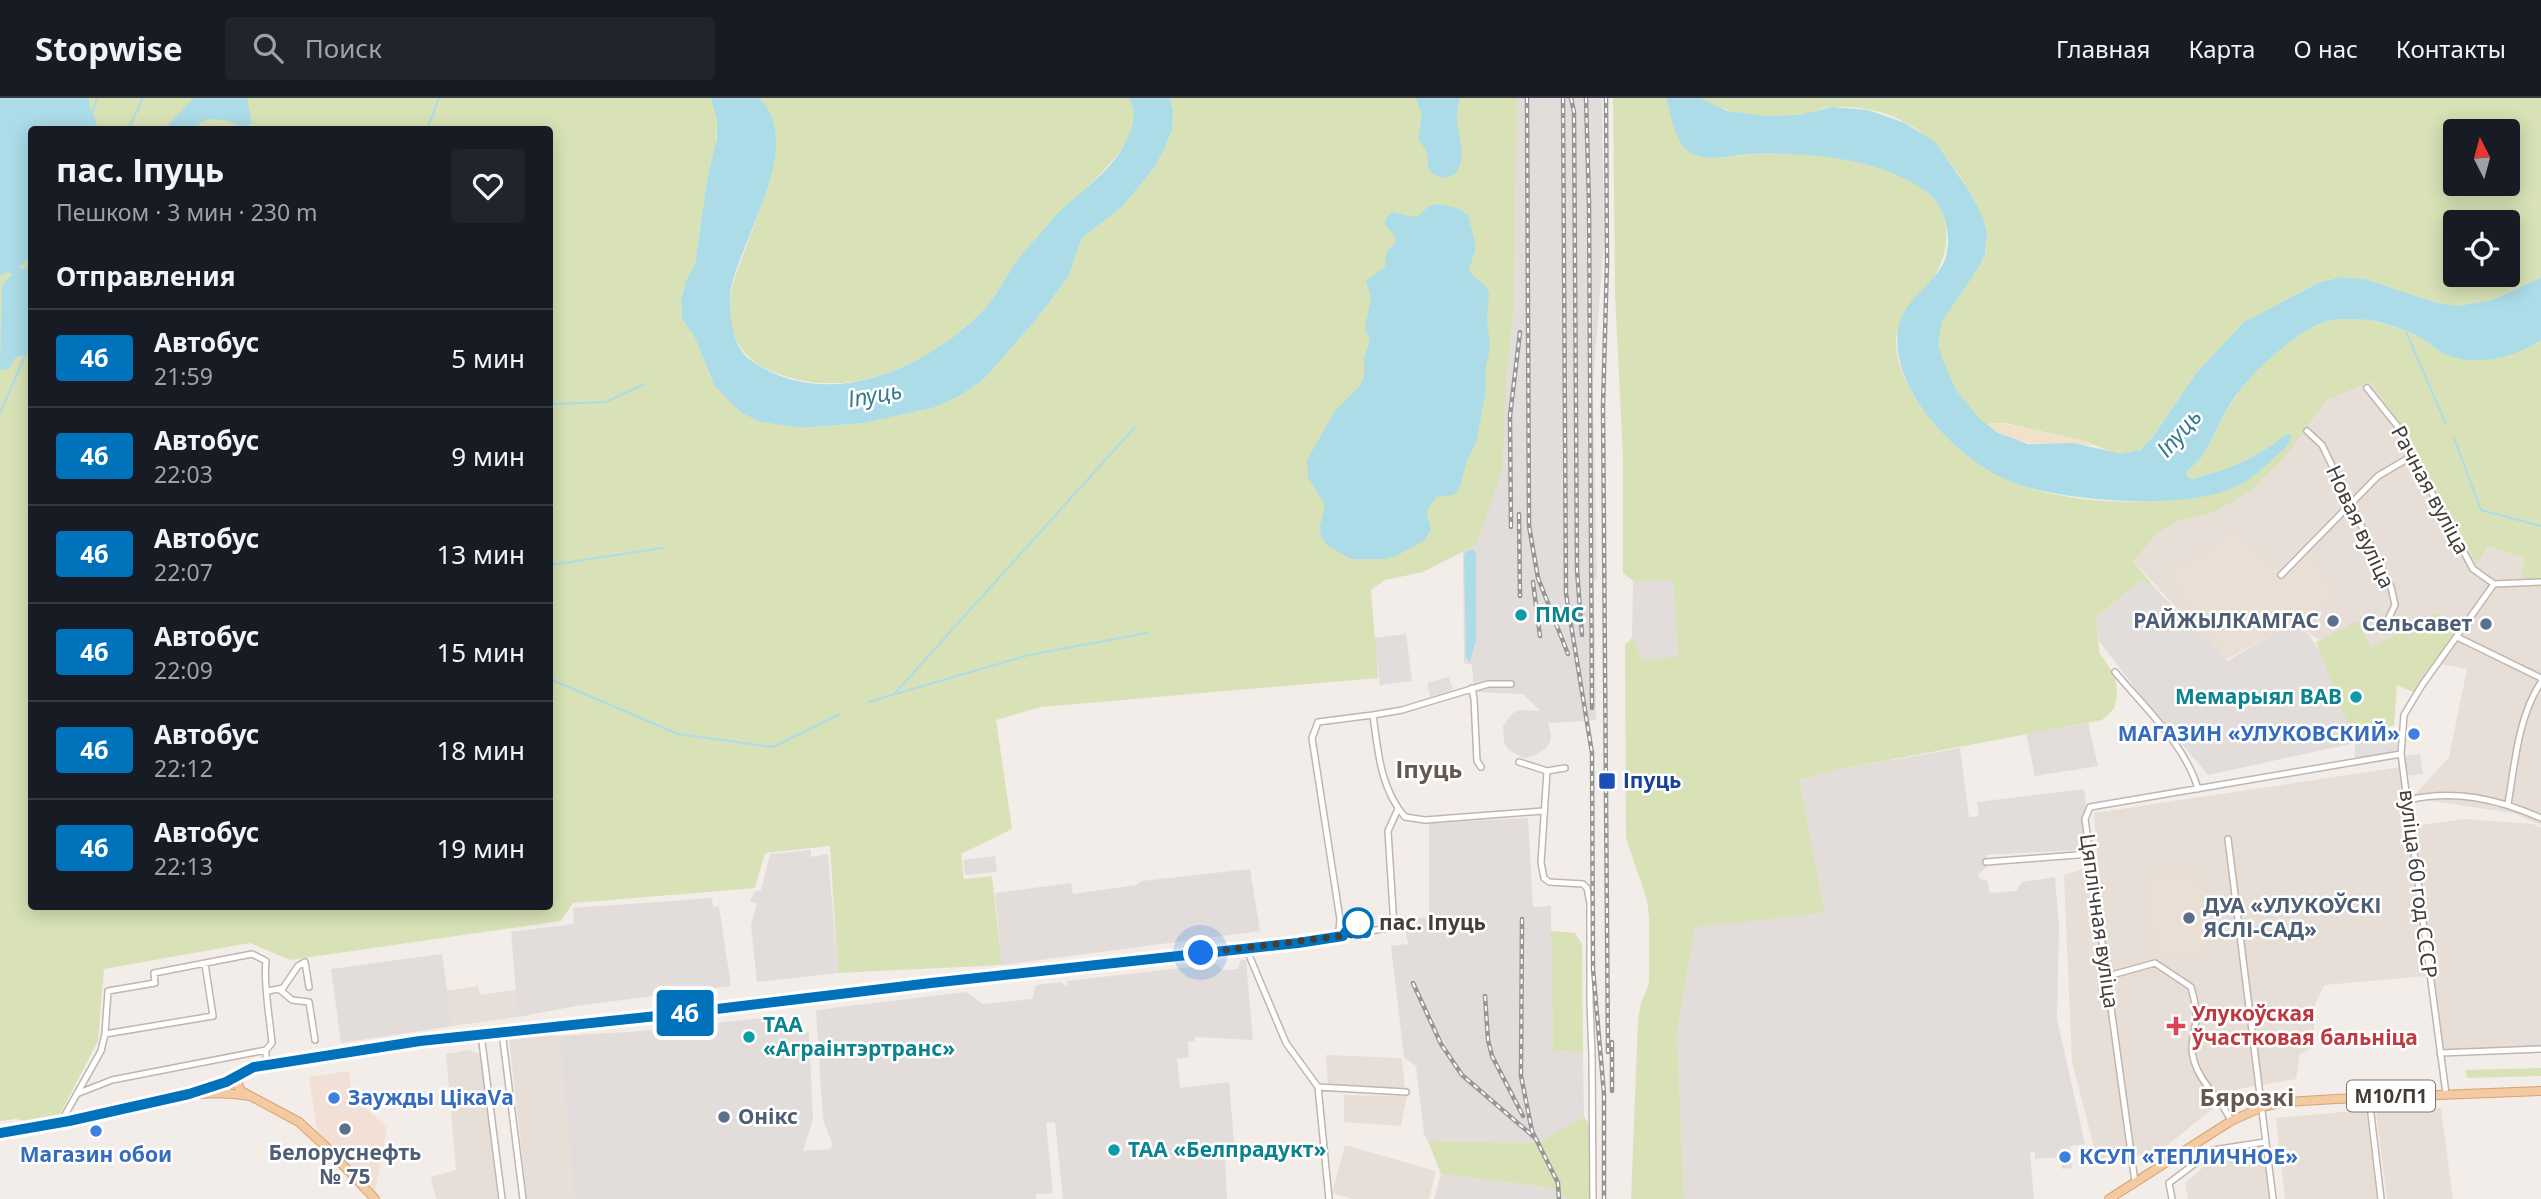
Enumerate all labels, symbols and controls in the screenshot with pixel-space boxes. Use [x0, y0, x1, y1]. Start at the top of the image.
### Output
search box [225, 17, 715, 80]
text: Stopwise [35, 26, 183, 71]
icon: search [249, 29, 287, 67]
text: Поиск [305, 30, 382, 66]
text: Главная [2056, 32, 2150, 65]
text: Карта [2188, 32, 2255, 65]
text: О нас [2293, 32, 2358, 65]
text: Контакты [2396, 32, 2506, 65]
north arrow [2443, 119, 2520, 196]
map controls [2443, 119, 2520, 287]
text: пас. Іпуць [56, 147, 224, 192]
button: heart [451, 149, 525, 223]
text: Пешком · 3 мин · 230 m [56, 196, 318, 228]
button: locate [2443, 210, 2520, 287]
text: Отправления [56, 258, 235, 294]
text: Автобус [154, 324, 259, 360]
text: 5 мин [451, 340, 525, 376]
text: 4б [80, 341, 109, 374]
text: 21:59 [154, 360, 213, 392]
water label: Іпуць [845, 374, 904, 415]
water label: Іпуць [2148, 401, 2208, 463]
street label: Рачная вуліца [2385, 420, 2477, 559]
text: Автобус [154, 422, 259, 458]
text: 9 мин [451, 438, 525, 474]
text: 4б [80, 439, 109, 472]
text: 22:03 [154, 458, 213, 490]
street label: Новая вуліца [2320, 461, 2402, 593]
text: Автобус [154, 520, 259, 556]
text: 13 мин [436, 536, 525, 572]
text: 4б [80, 537, 109, 570]
text: 22:07 [154, 556, 213, 588]
place label: ПМС [1535, 600, 1584, 628]
place label: РАЙЖЫЛКАМГАС [2133, 606, 2319, 634]
marker: ПМС [1513, 607, 1529, 623]
place label: Сельсавет [2362, 609, 2472, 637]
marker: РАЙЖЫЛКАМГАС [2325, 613, 2341, 629]
marker: Сельсавет [2478, 616, 2494, 632]
text: Автобус [154, 618, 259, 654]
text: 15 мин [436, 634, 525, 670]
text: 4б [80, 635, 109, 668]
text: 22:09 [154, 654, 213, 686]
place label: Мемарыял ВАВ [2175, 682, 2342, 710]
marker: Мемарыял ВАВ [2348, 689, 2364, 705]
text: Автобус [154, 716, 259, 752]
place label: МАГАЗИН «УЛУКОВСКИЙ» [2118, 719, 2400, 747]
marker: МАГАЗИН «УЛУКОВСКИЙ» [2406, 726, 2422, 742]
text: 18 мин [436, 732, 525, 768]
text: 4б [80, 733, 109, 766]
text: 22:12 [154, 752, 213, 784]
district label: Іпуць [1396, 752, 1462, 785]
place label: Іпуць [1623, 766, 1682, 794]
marker: Іпуць [1597, 771, 1617, 791]
street label: вуліца 60 год СССР [2394, 788, 2444, 980]
text: Автобус [154, 814, 259, 850]
text: 19 мин [436, 830, 525, 866]
text: 4б [80, 831, 109, 864]
street label: Цяплічная вуліца [2074, 832, 2126, 1010]
text: 22:13 [154, 850, 213, 882]
place label: ДУА «УЛУКОЎСКІ ЯСЛІ-САД» [2203, 891, 2381, 943]
marker: пас. Іпуць [1343, 908, 1373, 938]
place label: пас. Іпуць [1379, 908, 1486, 936]
marker: ДУА «УЛУКОЎСКІ ЯСЛІ-САД» [2181, 910, 2197, 926]
your location [1183, 935, 1218, 970]
line badge: 4б [654, 990, 716, 1036]
text: 4б [671, 996, 699, 1029]
place label: Улукоўская ўчастковая бальніца [2191, 999, 2418, 1051]
place label: ТАА «Аграінтэртранс» [763, 1010, 955, 1062]
marker: Улукоўская ўчастковая бальніца [2166, 1016, 2186, 1036]
marker: ТАА «Аграінтэртранс» [741, 1029, 757, 1045]
district label: Бярозкі [2200, 1080, 2294, 1113]
road number: М10/П1 [2347, 1080, 2435, 1112]
place label: Заужды ЦікаVа [348, 1083, 514, 1111]
marker: Заужды ЦікаVа [326, 1090, 342, 1106]
place label: Онікс [738, 1102, 798, 1130]
marker: Онікс [716, 1109, 732, 1125]
marker: Белоруснефть № 75 [337, 1121, 353, 1137]
marker: Магазин обои [88, 1123, 104, 1139]
place label: ТАА «Белпрадукт» [1128, 1135, 1326, 1163]
place label: Белоруснефть № 75 [269, 1138, 421, 1190]
place label: Магазин обои [20, 1140, 172, 1168]
marker: ТАА «Белпрадукт» [1106, 1142, 1122, 1158]
place label: КСУП «ТЕПЛИЧНОЕ» [2079, 1142, 2298, 1170]
marker: КСУП «ТЕПЛИЧНОЕ» [2057, 1149, 2073, 1165]

